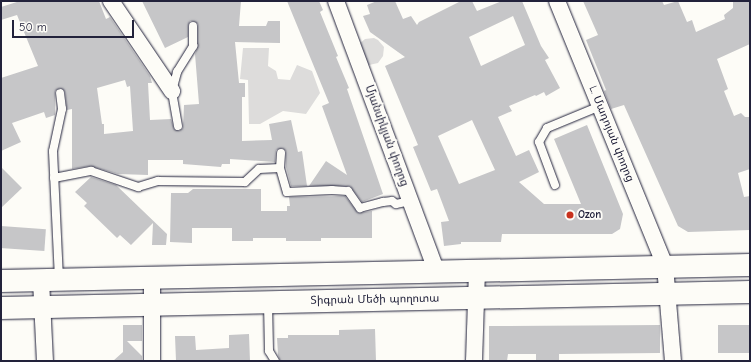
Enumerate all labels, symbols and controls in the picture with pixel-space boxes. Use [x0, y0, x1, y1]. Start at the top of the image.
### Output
scale bar [14, 12, 136, 38]
text: 50 m [19, 20, 47, 34]
street label: Մյանսիկյան փողոց [362, 84, 410, 188]
street label: L. Մադոյան փողոց [586, 84, 636, 184]
place label: Ozon [578, 208, 601, 222]
marker: Ozon [565, 210, 575, 220]
street label: Տիգրան Մեծի պողոտա [310, 292, 440, 308]

